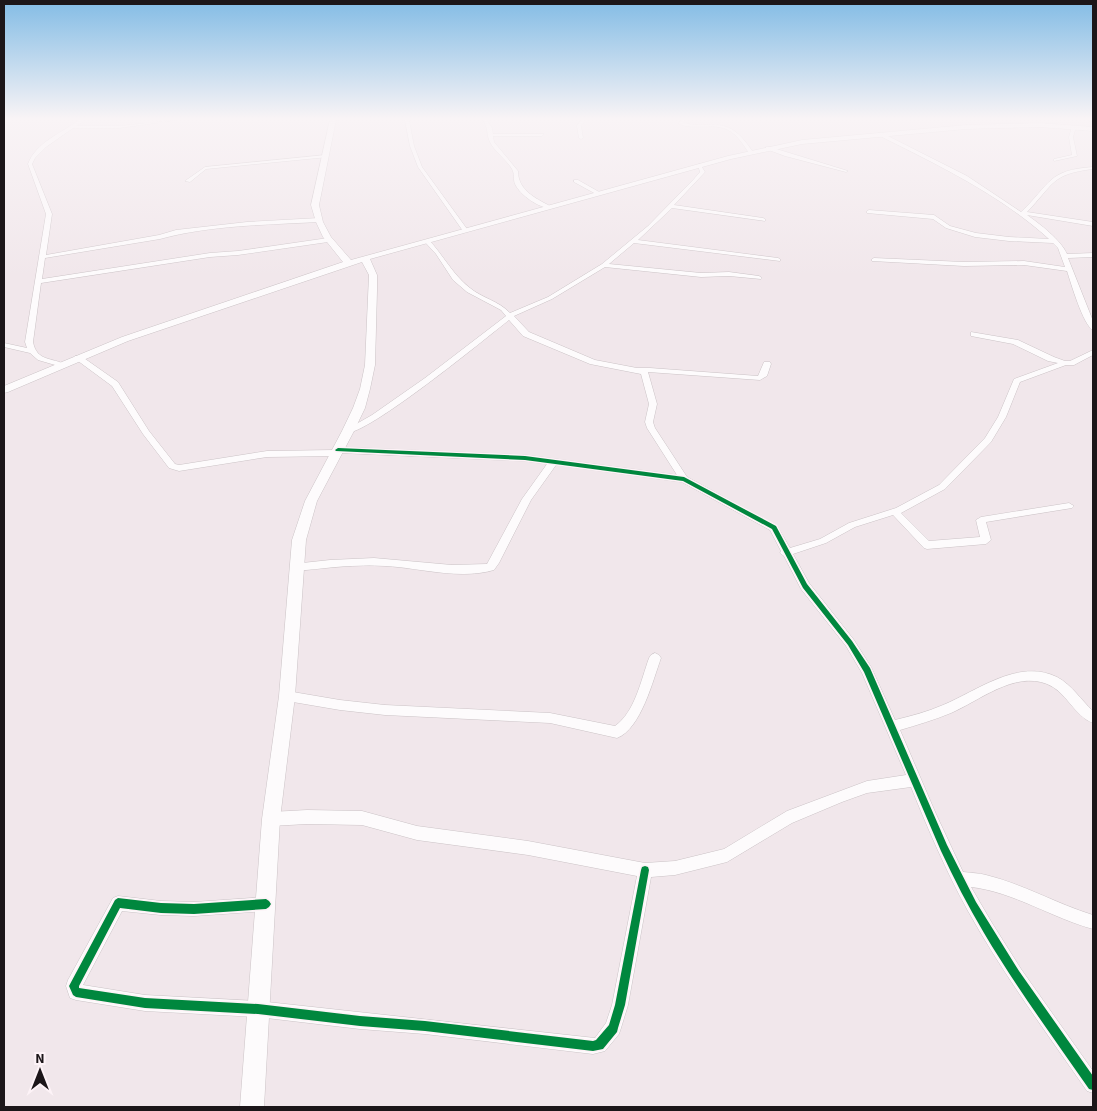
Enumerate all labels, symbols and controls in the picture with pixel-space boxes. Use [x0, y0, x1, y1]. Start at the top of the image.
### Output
north arrow [15, 1046, 65, 1096]
text: N [35, 1049, 45, 1069]

